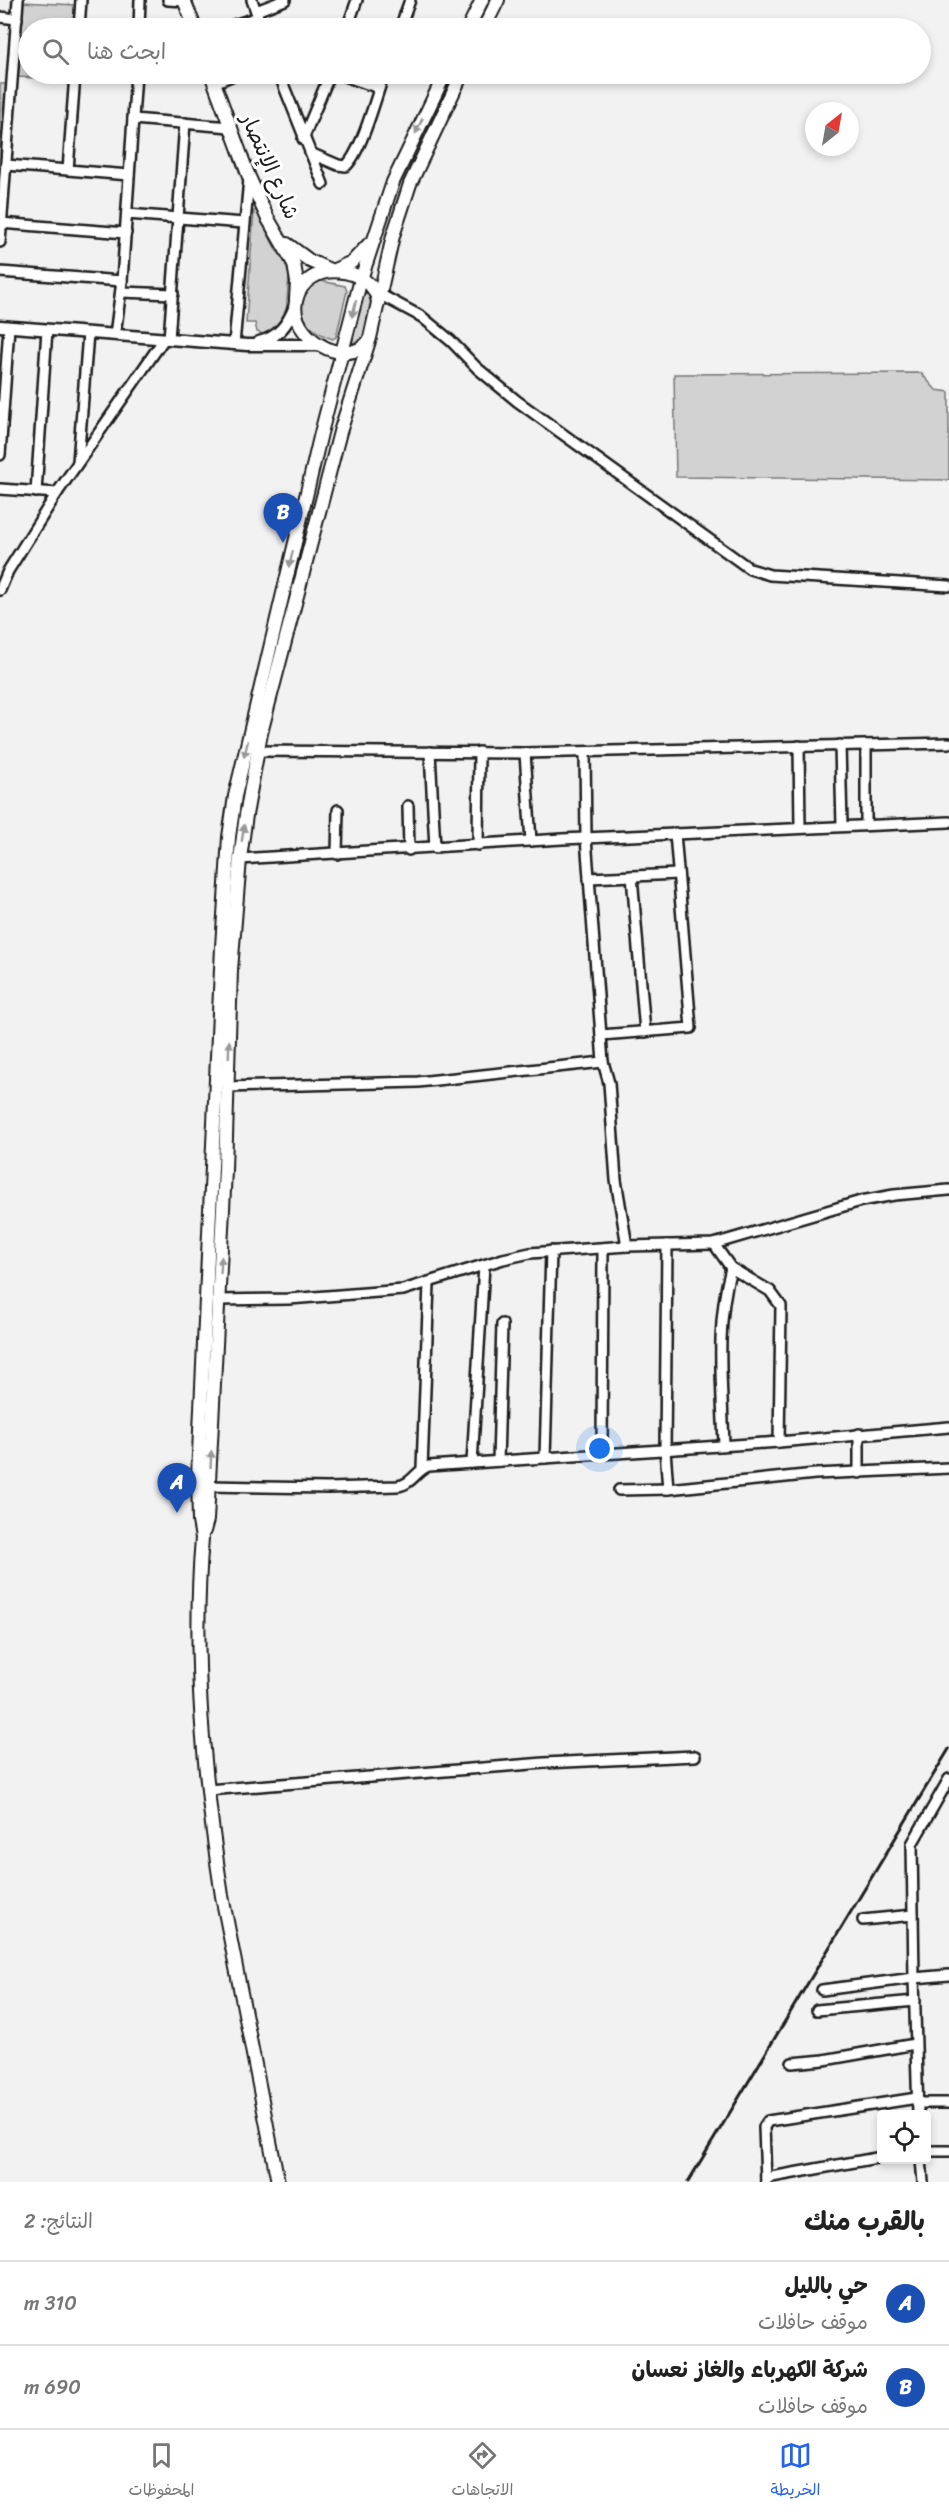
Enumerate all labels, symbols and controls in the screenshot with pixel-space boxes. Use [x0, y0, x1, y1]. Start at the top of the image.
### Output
search box [18, 18, 931, 84]
text: ابحث هنا [87, 32, 166, 71]
icon: search [39, 35, 72, 68]
north arrow [805, 102, 859, 156]
street label: شارع الإنتصار [229, 105, 310, 226]
one-way arrow [415, 117, 424, 134]
one-way arrow [348, 300, 358, 318]
pin: B [264, 494, 302, 543]
one-way arrow [286, 550, 295, 569]
one-way arrow [240, 740, 250, 758]
one-way arrow [238, 824, 248, 843]
one-way arrow [224, 1039, 233, 1058]
one-way arrow [216, 1255, 225, 1274]
your location [585, 1434, 614, 1463]
one-way arrow [206, 1450, 215, 1469]
pin: A [158, 1464, 196, 1513]
map controls [877, 2110, 931, 2164]
button: locate [877, 2110, 931, 2164]
text: بالقرب منك [804, 2198, 925, 2244]
text: النتائج: 2 [24, 2204, 93, 2239]
text: حي بالليل [785, 2266, 868, 2305]
text: 310 m [24, 2286, 77, 2321]
text: A [899, 2286, 912, 2321]
text: موقف حافلات [758, 2305, 868, 2340]
text: شركة الكهرباء والغاز نعسان [631, 2350, 868, 2389]
text: 690 m [24, 2370, 81, 2405]
text: B [899, 2370, 912, 2405]
text: موقف حافلات [758, 2389, 868, 2424]
tab: المحفوظات [129, 2439, 194, 2504]
tab: الاتجاهات [452, 2439, 513, 2504]
tab: الخريطة [771, 2439, 820, 2504]

